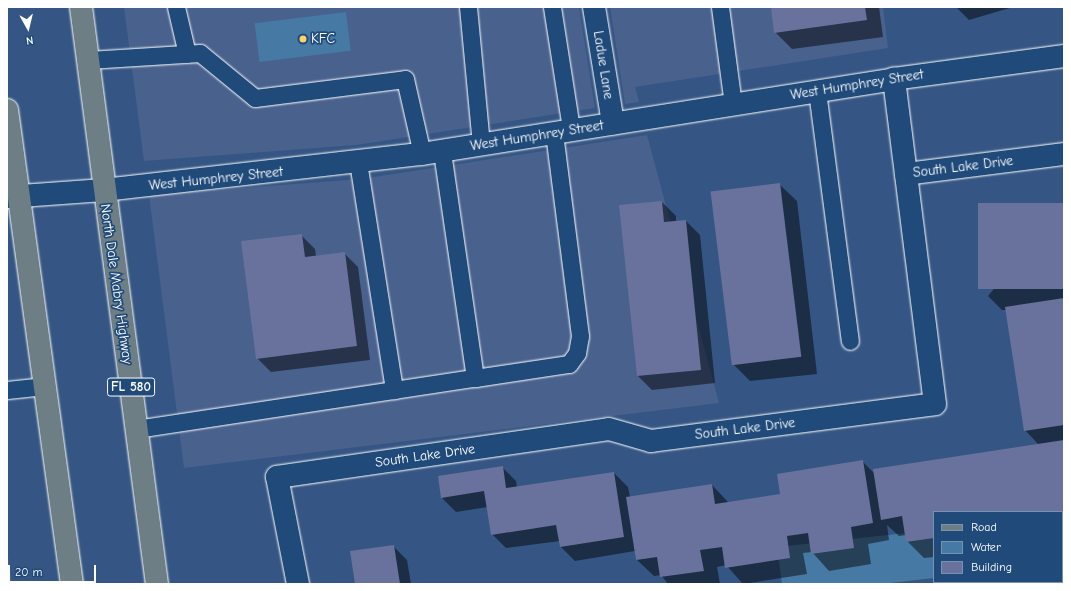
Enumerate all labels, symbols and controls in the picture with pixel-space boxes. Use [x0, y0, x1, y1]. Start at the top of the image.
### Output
north arrow [8, 8, 48, 48]
street label: Ladue Lane [589, 30, 617, 100]
place label: KFC [311, 31, 335, 47]
text: N [25, 33, 34, 47]
marker: KFC [298, 34, 308, 44]
street label: West Humphrey Street [789, 66, 925, 104]
street label: West Humphrey Street [469, 117, 605, 155]
street label: South Lake Drive [912, 153, 1014, 181]
street label: West Humphrey Street [148, 164, 284, 194]
street label: North Dale Mabry Highway [96, 203, 136, 365]
road number: FL 580 [107, 376, 155, 398]
street label: South Lake Drive [694, 415, 796, 443]
street label: South Lake Drive [374, 441, 476, 471]
legend [933, 511, 1063, 583]
text: Road [971, 520, 997, 534]
text: Water [971, 540, 1001, 554]
scale bar [10, 557, 98, 583]
text: Building [971, 560, 1012, 574]
text: 20 m [15, 565, 43, 579]

